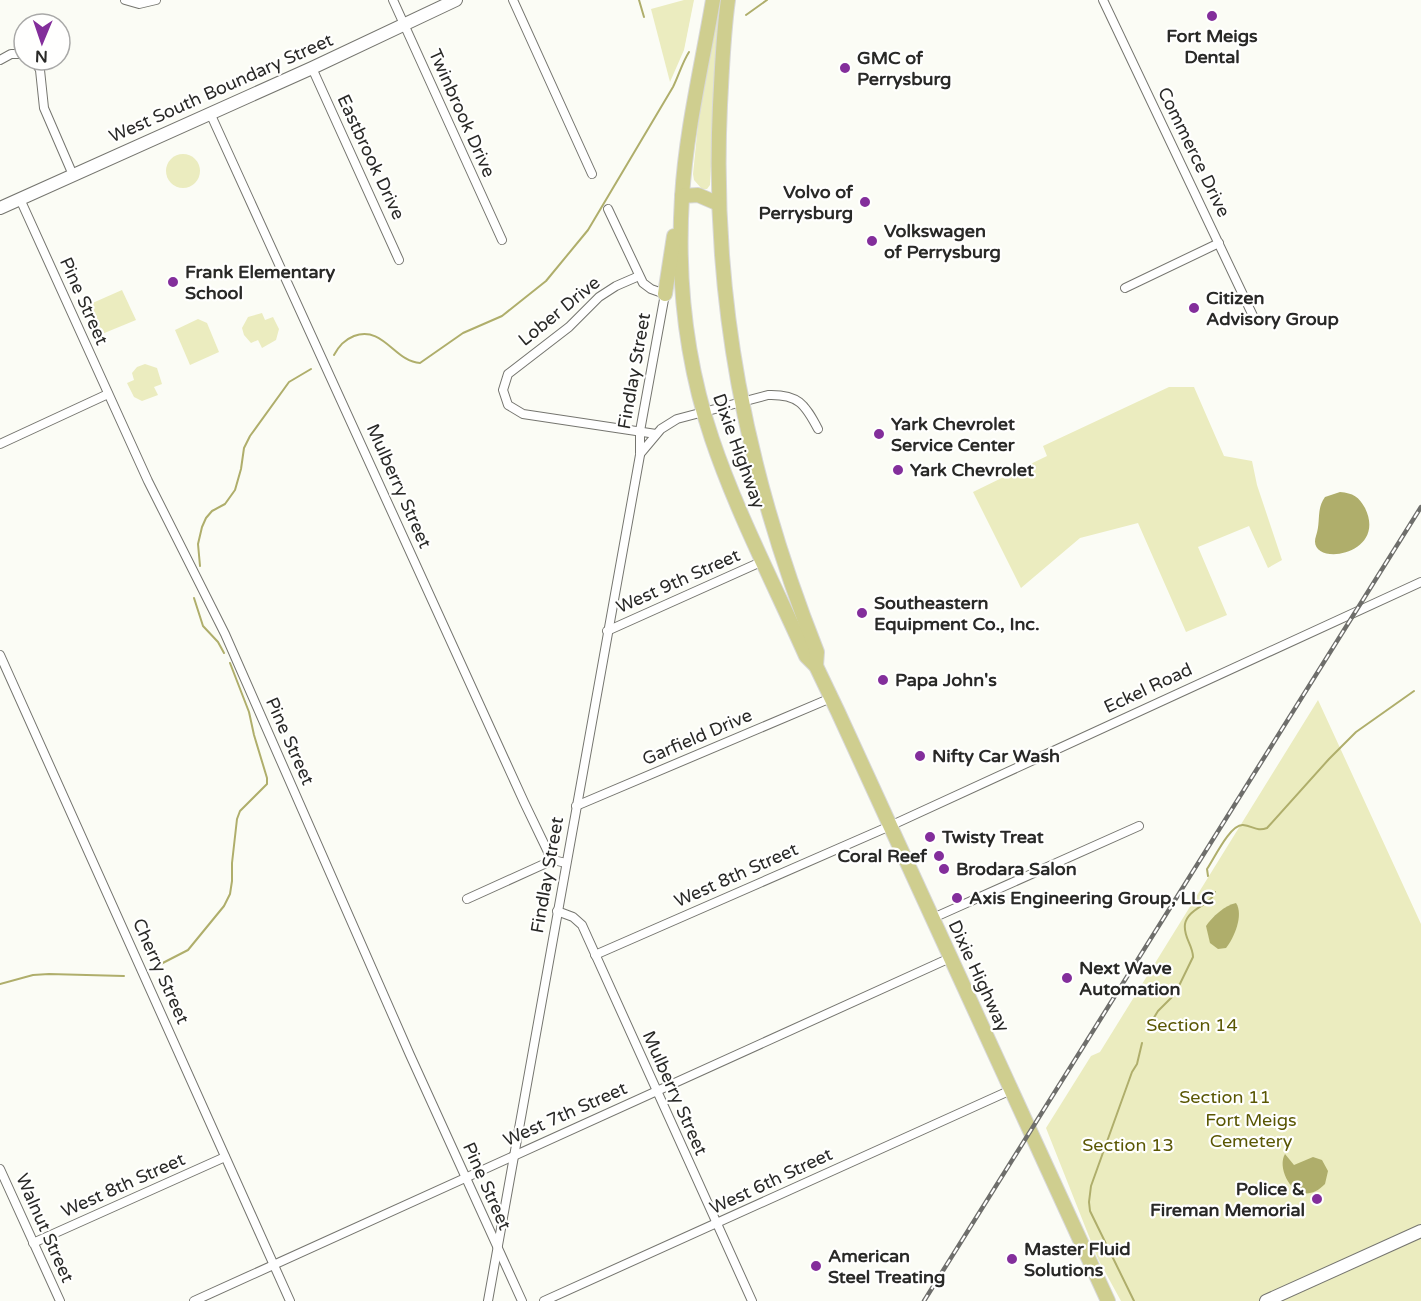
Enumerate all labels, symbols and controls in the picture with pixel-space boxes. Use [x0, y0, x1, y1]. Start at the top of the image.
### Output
marker: Fort Meigs Dental [1205, 9, 1219, 23]
north arrow [12, 12, 72, 72]
place label: Fort Meigs Dental [1166, 25, 1258, 68]
street label: West South Boundary Street [106, 29, 336, 147]
street label: Twinbrook Drive [424, 45, 500, 181]
text: N [35, 46, 48, 66]
place label: GMC of Perrysburg [857, 47, 951, 90]
marker: GMC of Perrysburg [838, 61, 852, 75]
street label: Commerce Drive [1153, 83, 1235, 221]
street label: Eastbrook Drive [332, 91, 410, 223]
place label: Volvo of Perrysburg [759, 181, 854, 224]
marker: Volvo of Perrysburg [858, 195, 872, 209]
place label: Volkswagen of Perrysburg [884, 220, 1001, 263]
marker: Volkswagen of Perrysburg [865, 234, 879, 248]
street label: Pine Street [55, 254, 113, 348]
place label: Frank Elementary School [185, 261, 335, 304]
street label: Lober Drive [514, 271, 604, 351]
marker: Frank Elementary School [166, 275, 180, 289]
place label: Citizen Advisory Group [1206, 287, 1339, 330]
marker: Citizen Advisory Group [1187, 301, 1201, 315]
street label: Findlay Street [613, 311, 655, 431]
street label: Dixie Highway [708, 391, 770, 512]
place label: Yark Chevrolet Service Center [891, 413, 1016, 456]
street label: Mulberry Street [362, 420, 436, 552]
marker: Yark Chevrolet Service Center [872, 427, 886, 441]
place label: Yark Chevrolet [910, 459, 1034, 481]
marker: Yark Chevrolet [891, 463, 905, 477]
street label: West 9th Street [613, 544, 743, 618]
place label: Southeastern Equipment Co., Inc. [874, 592, 1040, 635]
marker: Southeastern Equipment Co., Inc. [855, 606, 869, 620]
street label: Eckel Road [1100, 658, 1196, 718]
place label: Papa John's [895, 669, 997, 691]
marker: Papa John's [876, 673, 890, 687]
street label: Pine Street [261, 694, 319, 788]
street label: Garfield Drive [639, 704, 755, 770]
place label: Nifty Car Wash [932, 745, 1060, 767]
marker: Nifty Car Wash [913, 749, 927, 763]
street label: Findlay Street [526, 815, 568, 935]
place label: Twisty Treat [941, 826, 1044, 848]
marker: Twisty Treat [923, 830, 937, 844]
street label: West 8th Street [671, 838, 801, 912]
place label: Coral Reef [838, 845, 928, 867]
marker: Coral Reef [932, 849, 946, 863]
place label: Brodara Salon [956, 858, 1077, 880]
marker: Brodara Salon [937, 862, 951, 876]
place label: Axis Engineering Group, LLC [969, 887, 1214, 909]
marker: Axis Engineering Group, LLC [950, 891, 964, 905]
street label: Cherry Street [128, 915, 194, 1027]
street label: Dixie Highway [944, 917, 1015, 1036]
place label: Next Wave Automation [1079, 957, 1181, 1000]
marker: Next Wave Automation [1060, 971, 1074, 985]
park label: Section 14 [1146, 1014, 1238, 1036]
street label: Mulberry Street [638, 1027, 712, 1159]
street label: West 7th Street [500, 1077, 630, 1151]
park label: Section 11 [1179, 1086, 1271, 1108]
park label: Fort Meigs Cemetery [1205, 1109, 1297, 1152]
park label: Section 13 [1082, 1134, 1174, 1156]
street label: Pine Street [458, 1139, 516, 1233]
street label: West 6th Street [706, 1143, 836, 1219]
street label: West 8th Street [58, 1148, 188, 1222]
street label: Walnut Street [11, 1170, 79, 1286]
place label: Police & Fireman Memorial [1150, 1178, 1305, 1221]
marker: Police & Fireman Memorial [1310, 1192, 1324, 1206]
place label: Master Fluid Solutions [1024, 1238, 1131, 1281]
place label: American Steel Treating [828, 1245, 945, 1288]
marker: Master Fluid Solutions [1005, 1252, 1019, 1266]
marker: American Steel Treating [809, 1259, 823, 1273]

